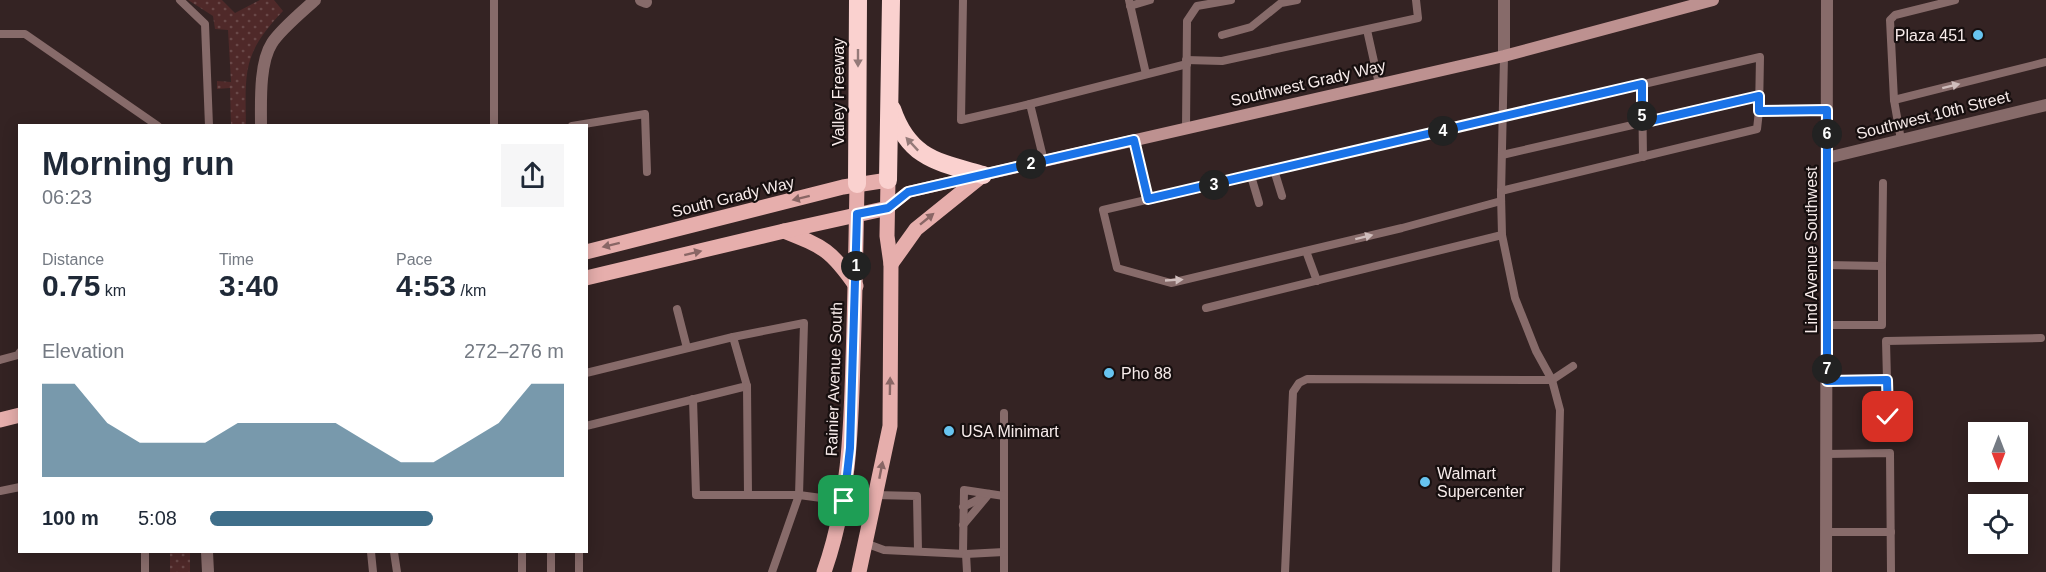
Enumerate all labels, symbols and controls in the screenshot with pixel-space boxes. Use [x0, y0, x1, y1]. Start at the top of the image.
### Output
place label: Plaza 451 [1895, 27, 1966, 44]
marker: Plaza 451 [1971, 28, 1985, 42]
street label: Valley Freeway [830, 38, 847, 146]
one-way arrow [853, 49, 863, 68]
street label: Southwest Grady Way [1229, 57, 1387, 109]
one-way arrow [1941, 80, 1960, 90]
street label: Southwest 10th Street [1855, 88, 2012, 142]
pin: 5 [1627, 101, 1657, 131]
text: 5 [1638, 107, 1646, 124]
pin: 4 [1428, 116, 1458, 146]
pin: 6 [1812, 119, 1842, 149]
text: 4 [1439, 122, 1447, 139]
text: 6 [1823, 125, 1831, 142]
one-way arrow [905, 136, 919, 151]
button: share [501, 144, 564, 207]
text: Morning run [42, 145, 234, 182]
pin: 2 [1016, 149, 1046, 179]
text: 2 [1027, 155, 1035, 172]
street label: Lind Avenue Southwest [1803, 166, 1820, 333]
pin: 3 [1199, 170, 1229, 200]
street label: South Grady Way [670, 174, 796, 220]
text: 3 [1210, 176, 1218, 193]
text: 06:23 [42, 186, 92, 208]
one-way arrow [791, 194, 810, 204]
one-way arrow [920, 214, 935, 226]
one-way arrow [1354, 232, 1373, 242]
one-way arrow [602, 241, 621, 251]
one-way arrow [684, 247, 703, 257]
text: Distance [42, 251, 104, 268]
text: Time [219, 251, 254, 268]
text: Pace [396, 251, 432, 268]
pin: 1 [841, 251, 871, 281]
text: 1 [852, 257, 860, 274]
text: 0.75 [42, 269, 100, 302]
text: 3:40 [219, 269, 279, 302]
text: 4:53 [396, 269, 456, 302]
one-way arrow [1165, 276, 1184, 285]
text: km [100, 282, 126, 299]
text: /km [456, 282, 486, 299]
street label: Rainier Avenue South [823, 302, 845, 456]
text: Elevation [42, 340, 124, 362]
text: 272–276 m [464, 340, 564, 362]
pin: 7 [1812, 354, 1842, 384]
text: 7 [1823, 360, 1831, 377]
place label: Pho 88 [1121, 365, 1172, 382]
marker: Pho 88 [1102, 366, 1116, 380]
one-way arrow [886, 377, 895, 396]
pin [1862, 391, 1913, 442]
icon: check [1871, 400, 1904, 433]
north arrow [1968, 422, 2028, 482]
map controls [1968, 422, 2028, 554]
place label: USA Minimart [961, 423, 1059, 440]
marker: USA Minimart [942, 424, 956, 438]
one-way arrow [877, 460, 886, 479]
place label: Walmart Supercenter [1437, 465, 1525, 500]
pin [818, 475, 869, 526]
marker: Walmart Supercenter [1418, 475, 1432, 489]
icon: arrive [827, 484, 860, 517]
button: locate [1968, 494, 2028, 554]
text: 100 m [42, 507, 99, 529]
text: 5:08 [138, 507, 177, 529]

